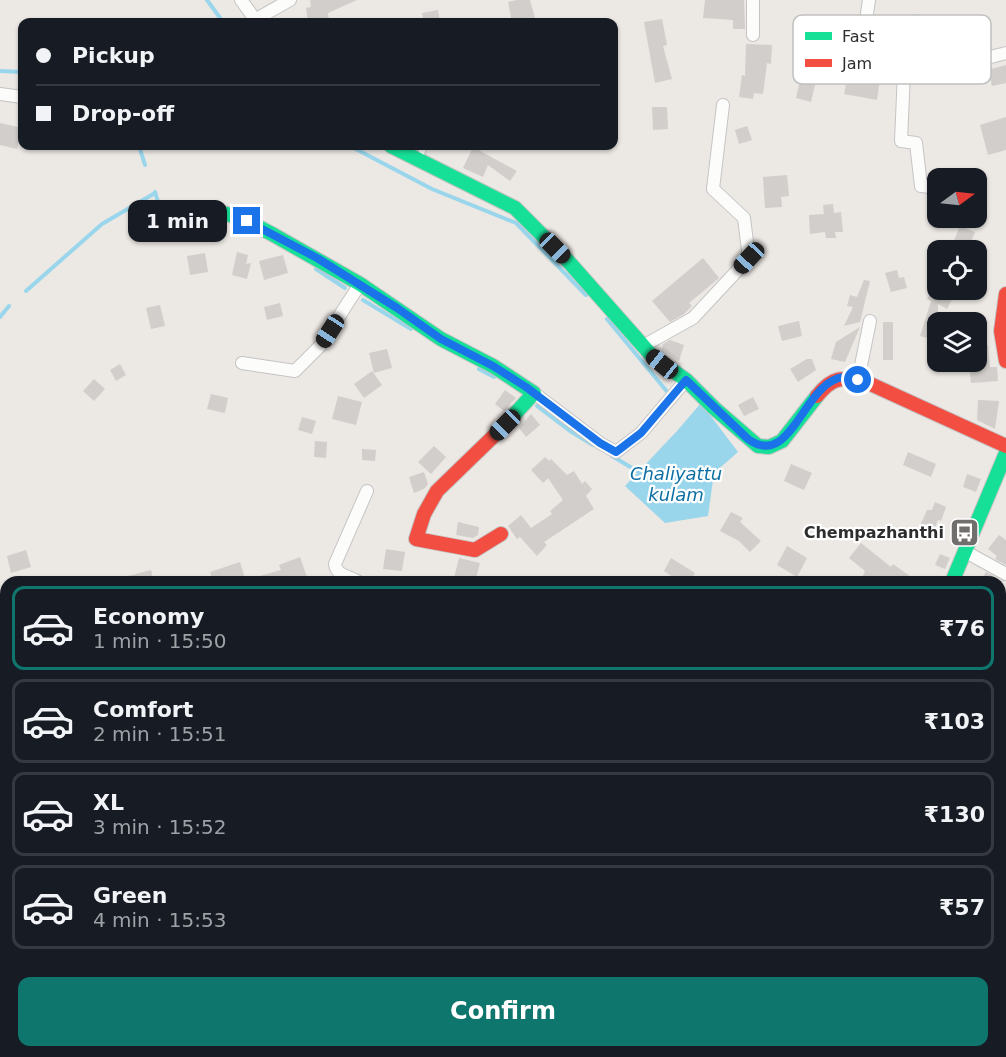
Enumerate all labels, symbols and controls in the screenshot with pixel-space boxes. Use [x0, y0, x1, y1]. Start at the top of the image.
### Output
legend [793, 15, 991, 84]
text: Fast [842, 27, 874, 46]
text: Pickup [72, 43, 155, 68]
text: Jam [841, 54, 872, 73]
text: Drop-off [72, 101, 174, 126]
north arrow [927, 168, 987, 228]
map controls [927, 168, 987, 372]
callout: 1 min [127, 200, 226, 242]
route end [233, 207, 260, 234]
text: 1 min [146, 209, 209, 233]
car [536, 229, 574, 267]
car [730, 239, 768, 277]
button: locate [927, 240, 987, 300]
car [313, 311, 347, 351]
button: layers [927, 312, 987, 372]
car [642, 346, 682, 382]
route start [844, 366, 871, 393]
car [486, 406, 524, 444]
water label: Chaliyattu kulam [630, 463, 722, 505]
bus stop icon: Chempazhanthi [949, 516, 981, 548]
place label: Chempazhanthi [804, 523, 944, 542]
icon: car [21, 601, 75, 655]
text: Economy [93, 604, 204, 629]
text: ₹76 [939, 616, 985, 641]
text: 1 min · 15:50 [93, 629, 227, 653]
icon: car [21, 694, 75, 748]
text: Comfort [93, 697, 193, 722]
text: ₹103 [924, 709, 985, 734]
text: 2 min · 15:51 [93, 722, 227, 746]
icon: car [21, 787, 75, 841]
text: XL [93, 790, 124, 815]
text: ₹130 [924, 802, 985, 827]
text: 3 min · 15:52 [93, 815, 227, 839]
icon: car [21, 880, 75, 934]
text: Green [93, 883, 167, 908]
text: ₹57 [939, 895, 985, 920]
text: 4 min · 15:53 [93, 908, 227, 932]
button: Confirm [18, 977, 988, 1046]

